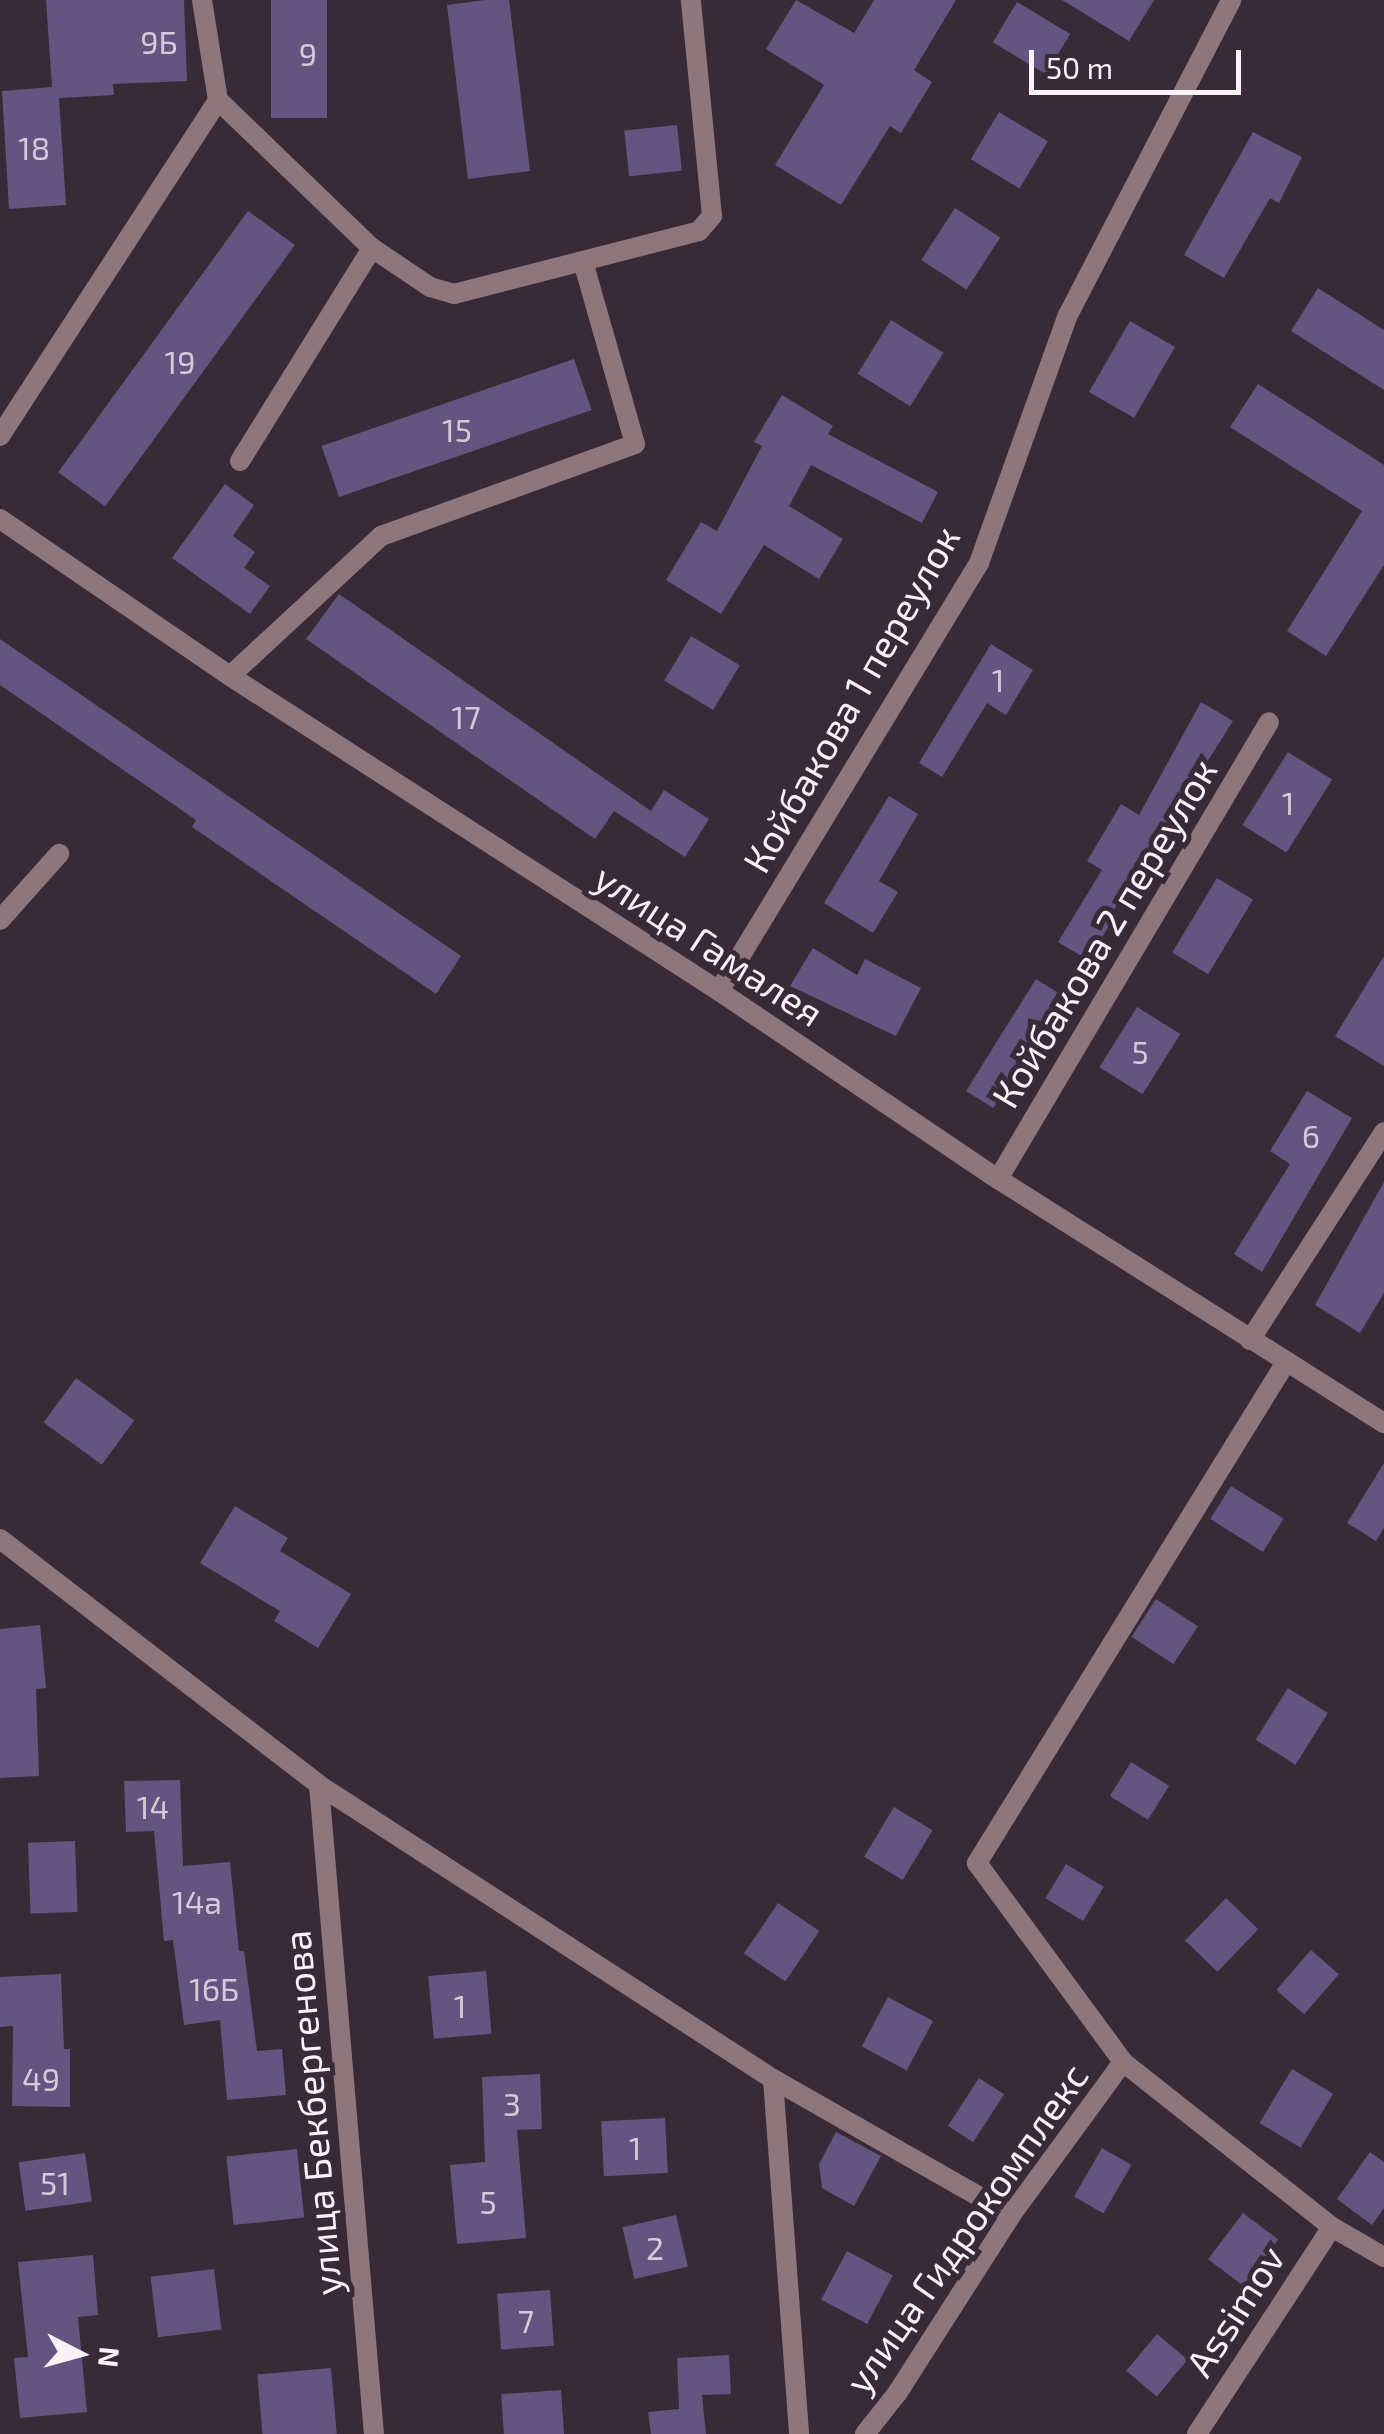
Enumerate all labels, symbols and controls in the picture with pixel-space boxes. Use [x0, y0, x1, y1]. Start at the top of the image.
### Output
house number: 9Б [140, 22, 178, 60]
scale bar [1034, 30, 1246, 92]
house number: 9 [299, 34, 317, 72]
text: 50 m [1046, 49, 1113, 85]
house number: 18 [18, 128, 50, 166]
house number: 19 [164, 342, 196, 380]
house number: 15 [442, 410, 472, 448]
street label: Койбакова 1 переулок [733, 518, 969, 880]
house number: 1 [992, 660, 1004, 698]
house number: 17 [451, 697, 481, 735]
street label: Койбакова 2 переулок [982, 750, 1226, 1116]
house number: 1 [1282, 783, 1294, 821]
street label: улица Гамалея [586, 854, 832, 1036]
house number: 5 [1131, 1032, 1149, 1070]
house number: 6 [1302, 1116, 1320, 1154]
house number: 14 [137, 1787, 169, 1825]
house number: 14а [172, 1882, 222, 1920]
street label: улица Бекбергенова [273, 1929, 351, 2297]
house number: 16Б [189, 1969, 239, 2007]
house number: 1 [454, 1986, 466, 2024]
street label: улица Гидрокомплекс [835, 2054, 1097, 2402]
house number: 49 [22, 2059, 60, 2097]
house number: 3 [503, 2084, 521, 2122]
house number: 1 [629, 2128, 641, 2166]
house number: 51 [40, 2163, 70, 2201]
house number: 5 [479, 2182, 497, 2220]
house number: 2 [646, 2228, 664, 2266]
street label: Assimov [1176, 2237, 1294, 2385]
house number: 7 [518, 2301, 534, 2339]
north arrow [30, 2304, 130, 2404]
text: N [92, 2345, 128, 2369]

